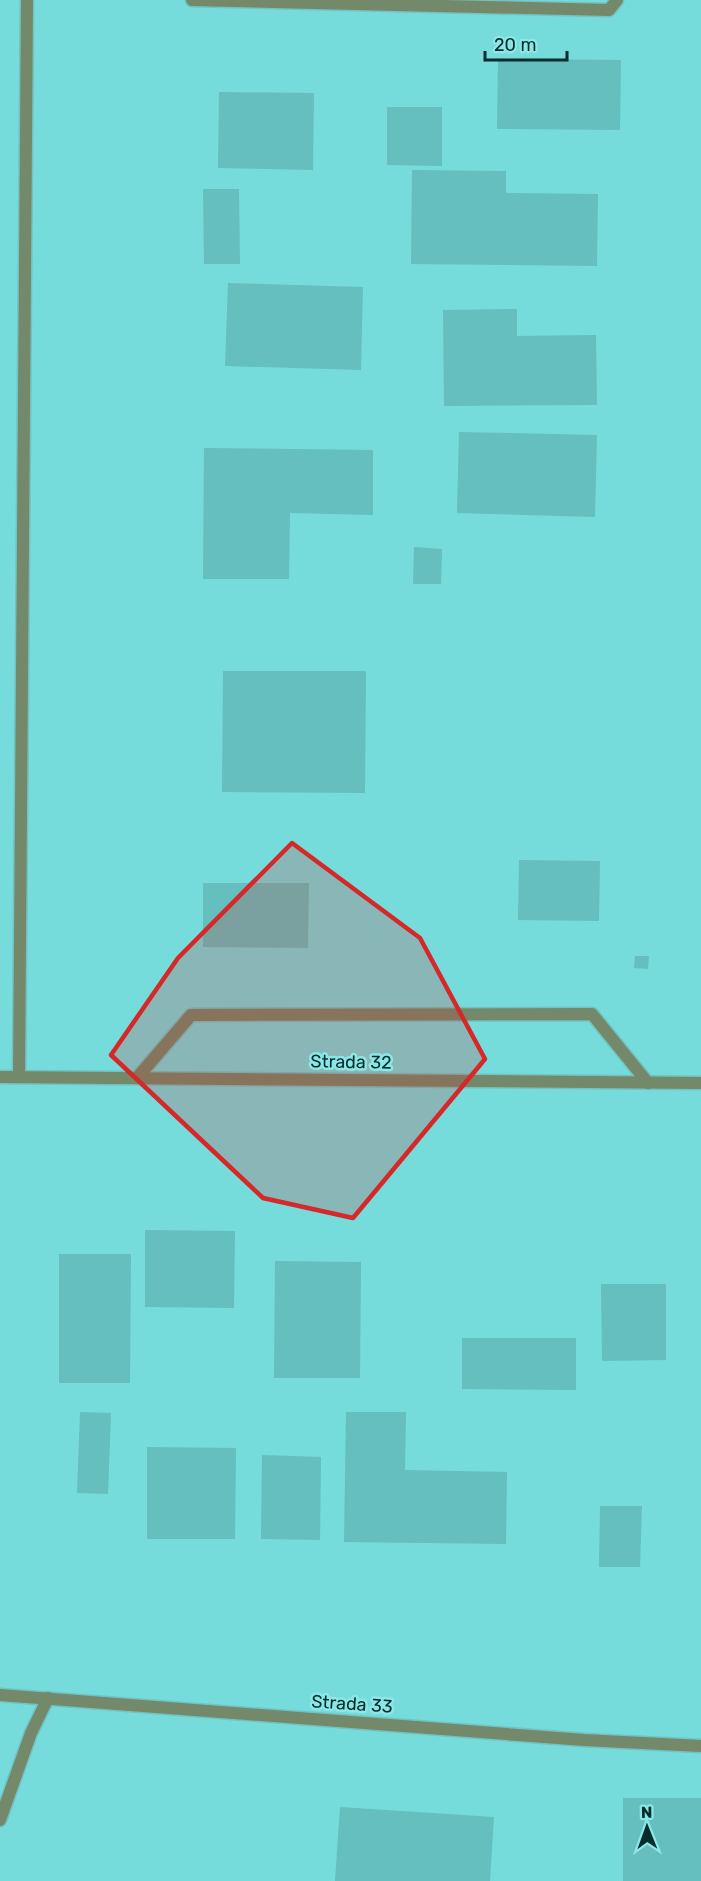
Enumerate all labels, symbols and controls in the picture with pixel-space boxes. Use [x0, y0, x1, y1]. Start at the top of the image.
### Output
scale bar [485, 24, 568, 62]
text: 20 m [494, 34, 536, 56]
street label: Strada 32 [310, 1050, 392, 1074]
street label: Strada 33 [311, 1690, 393, 1718]
north arrow [617, 1797, 677, 1857]
text: N [641, 1803, 653, 1822]

